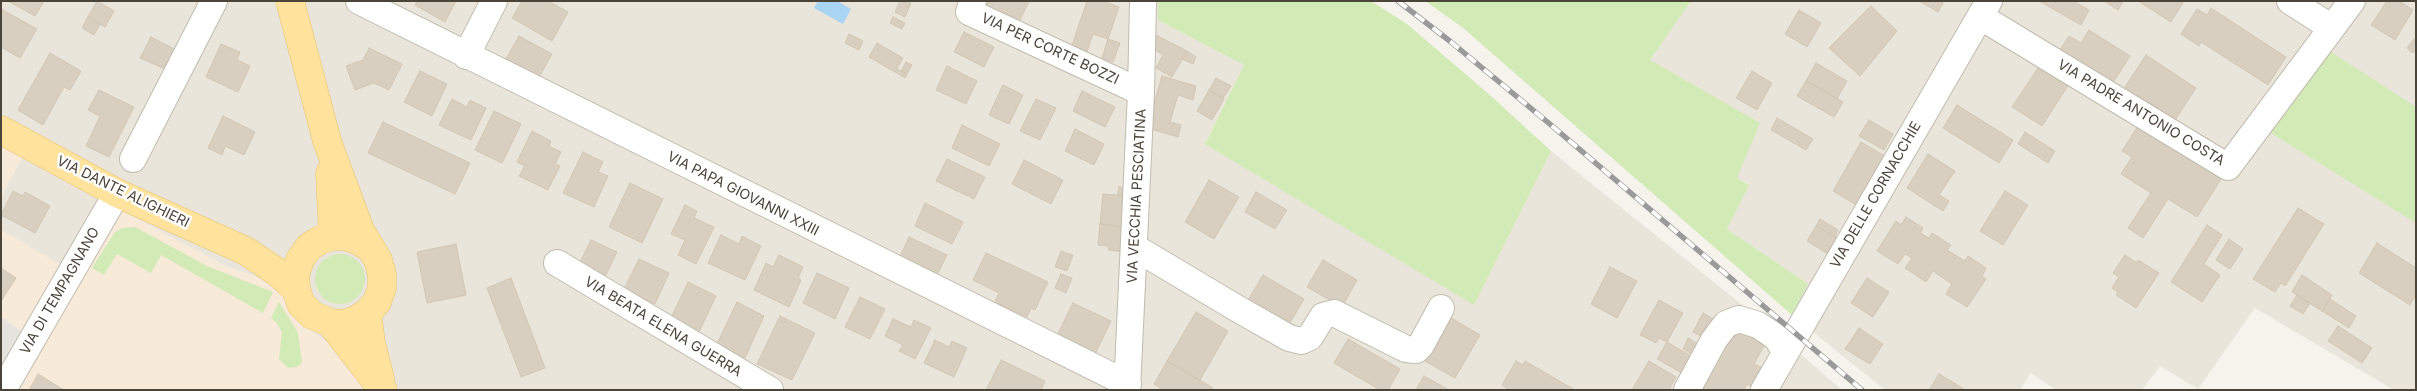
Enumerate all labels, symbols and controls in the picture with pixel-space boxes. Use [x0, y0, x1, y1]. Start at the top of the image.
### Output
street label: VIA PER CORTE BOZZI [979, 10, 1121, 88]
street label: VIA PADRE ANTONIO COSTA [2054, 56, 2228, 170]
street label: VIA VECCHIA PESCIATINA [1124, 108, 1150, 284]
street label: VIA DELLE CORNACCHIE [1827, 119, 1925, 271]
street label: VIA PAPA GIOVANNI XXIII [664, 148, 822, 240]
street label: VIA DANTE ALIGHIERI [54, 153, 192, 231]
street label: VIA DI TEMPAGNANO [17, 224, 103, 358]
street label: VIA BEATA ELENA GUERRA [581, 273, 745, 381]

